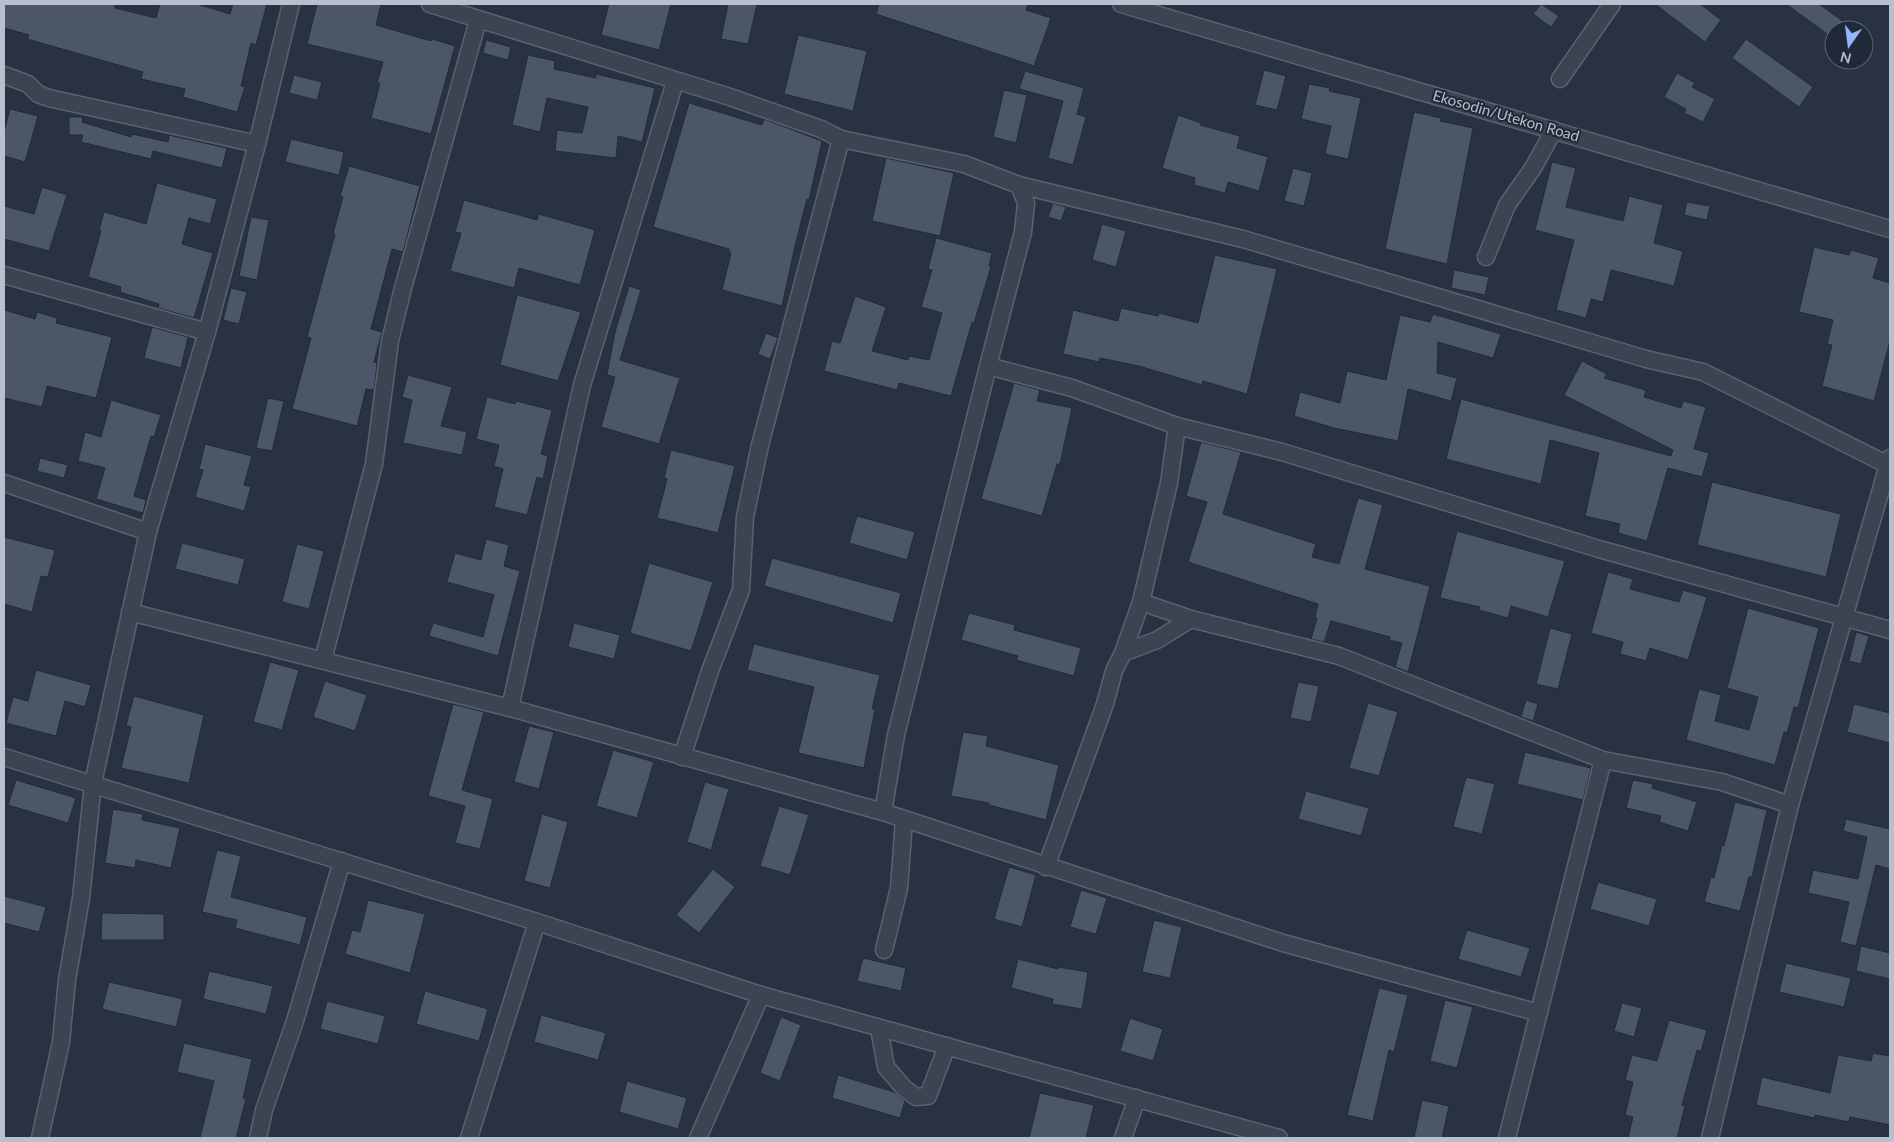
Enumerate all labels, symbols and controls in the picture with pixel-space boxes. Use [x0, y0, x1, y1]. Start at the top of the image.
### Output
north arrow [1824, 20, 1874, 70]
text: N [1838, 49, 1853, 68]
street label: Ekosodin/Utekon Road [1431, 85, 1582, 145]

